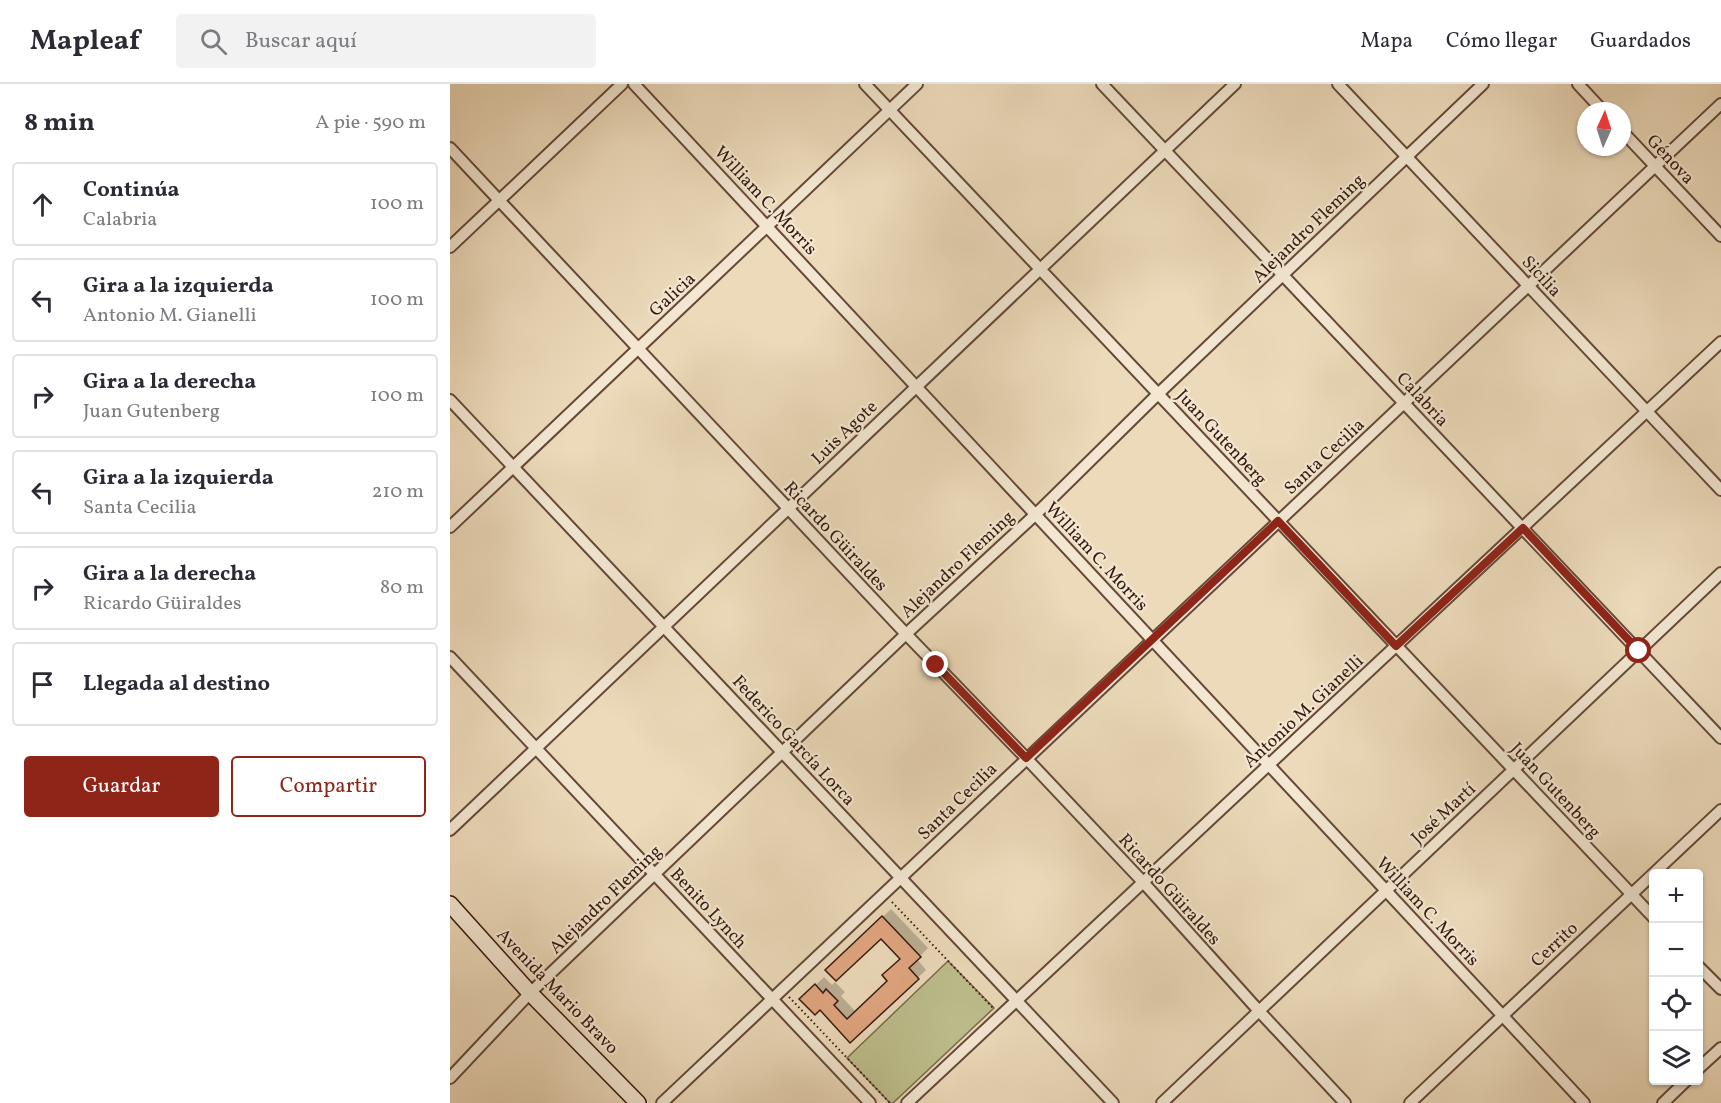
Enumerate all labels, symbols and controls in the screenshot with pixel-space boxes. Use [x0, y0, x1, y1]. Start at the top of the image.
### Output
search box [176, 14, 596, 68]
text: Mapleaf [30, 22, 140, 61]
icon: search [197, 25, 230, 58]
text: Buscar aquí [245, 26, 357, 57]
text: Mapa [1360, 27, 1413, 56]
text: Cómo llegar [1446, 27, 1557, 56]
text: Guardados [1590, 27, 1691, 56]
north arrow [1577, 102, 1631, 156]
text: 8 min [24, 105, 95, 141]
text: A pie · 590 m [315, 109, 426, 137]
street label: Génova [1640, 129, 1700, 191]
street label: William C. Morris [708, 141, 822, 261]
street label: Alejandro Fleming [1247, 169, 1371, 289]
text: Continúa [83, 175, 180, 206]
icon: ahead [26, 188, 59, 221]
text: 100 m [370, 190, 424, 218]
text: Calabria [83, 206, 157, 234]
street label: Sicilia [1515, 251, 1567, 303]
street label: Galicia [644, 267, 702, 323]
text: Gira a la izquierda [83, 271, 274, 302]
icon: left [26, 284, 59, 317]
text: 100 m [370, 286, 424, 314]
text: Antonio M. Gianelli [83, 302, 256, 330]
text: Gira a la derecha [83, 367, 256, 398]
street label: Calabria [1390, 367, 1454, 433]
icon: right [26, 380, 59, 413]
text: 100 m [370, 382, 424, 410]
street label: Juan Gutenberg [1170, 384, 1272, 492]
street label: Luis Agote [806, 395, 884, 471]
text: Juan Gutenberg [83, 398, 220, 426]
street label: Santa Cecilia [1279, 413, 1371, 501]
text: Gira a la izquierda [83, 463, 274, 494]
icon: left [26, 476, 59, 509]
street label: Ricardo Güiraldes [777, 476, 893, 598]
text: 210 m [372, 478, 424, 506]
text: Santa Cecilia [83, 494, 196, 522]
street label: William C. Morris [1039, 497, 1153, 617]
street label: Alejandro Fleming [896, 506, 1021, 625]
text: Gira a la derecha [83, 559, 256, 590]
icon: right [26, 572, 59, 605]
text: 80 m [380, 574, 424, 602]
text: Ricardo Güiraldes [83, 590, 241, 618]
route start [1625, 637, 1651, 663]
street label: Antonio M. Gianelli [1238, 650, 1370, 774]
route end [922, 651, 948, 677]
icon: arrive [26, 668, 59, 701]
text: Llegada al destino [83, 669, 270, 700]
street label: Federico García Lorca [726, 670, 860, 812]
street label: Juan Gutenberg [1504, 737, 1606, 845]
button: Guardar [24, 756, 219, 817]
button: Compartir [231, 756, 426, 817]
street label: Santa Cecilia [913, 758, 1003, 847]
street label: José Martí [1406, 777, 1482, 851]
street label: Ricardo Güiraldes [1112, 829, 1226, 951]
street label: Alejandro Fleming [544, 840, 668, 960]
street label: William C. Morris [1370, 852, 1484, 972]
street label: Benito Lynch [664, 863, 752, 955]
map controls [1649, 869, 1703, 1085]
button: + [1649, 869, 1703, 923]
street label: Cerrito [1526, 917, 1584, 974]
button: − [1649, 923, 1703, 977]
street label: Avenida Mario Bravo [490, 924, 624, 1061]
button: locate [1649, 977, 1703, 1031]
button: layers [1649, 1031, 1703, 1085]

